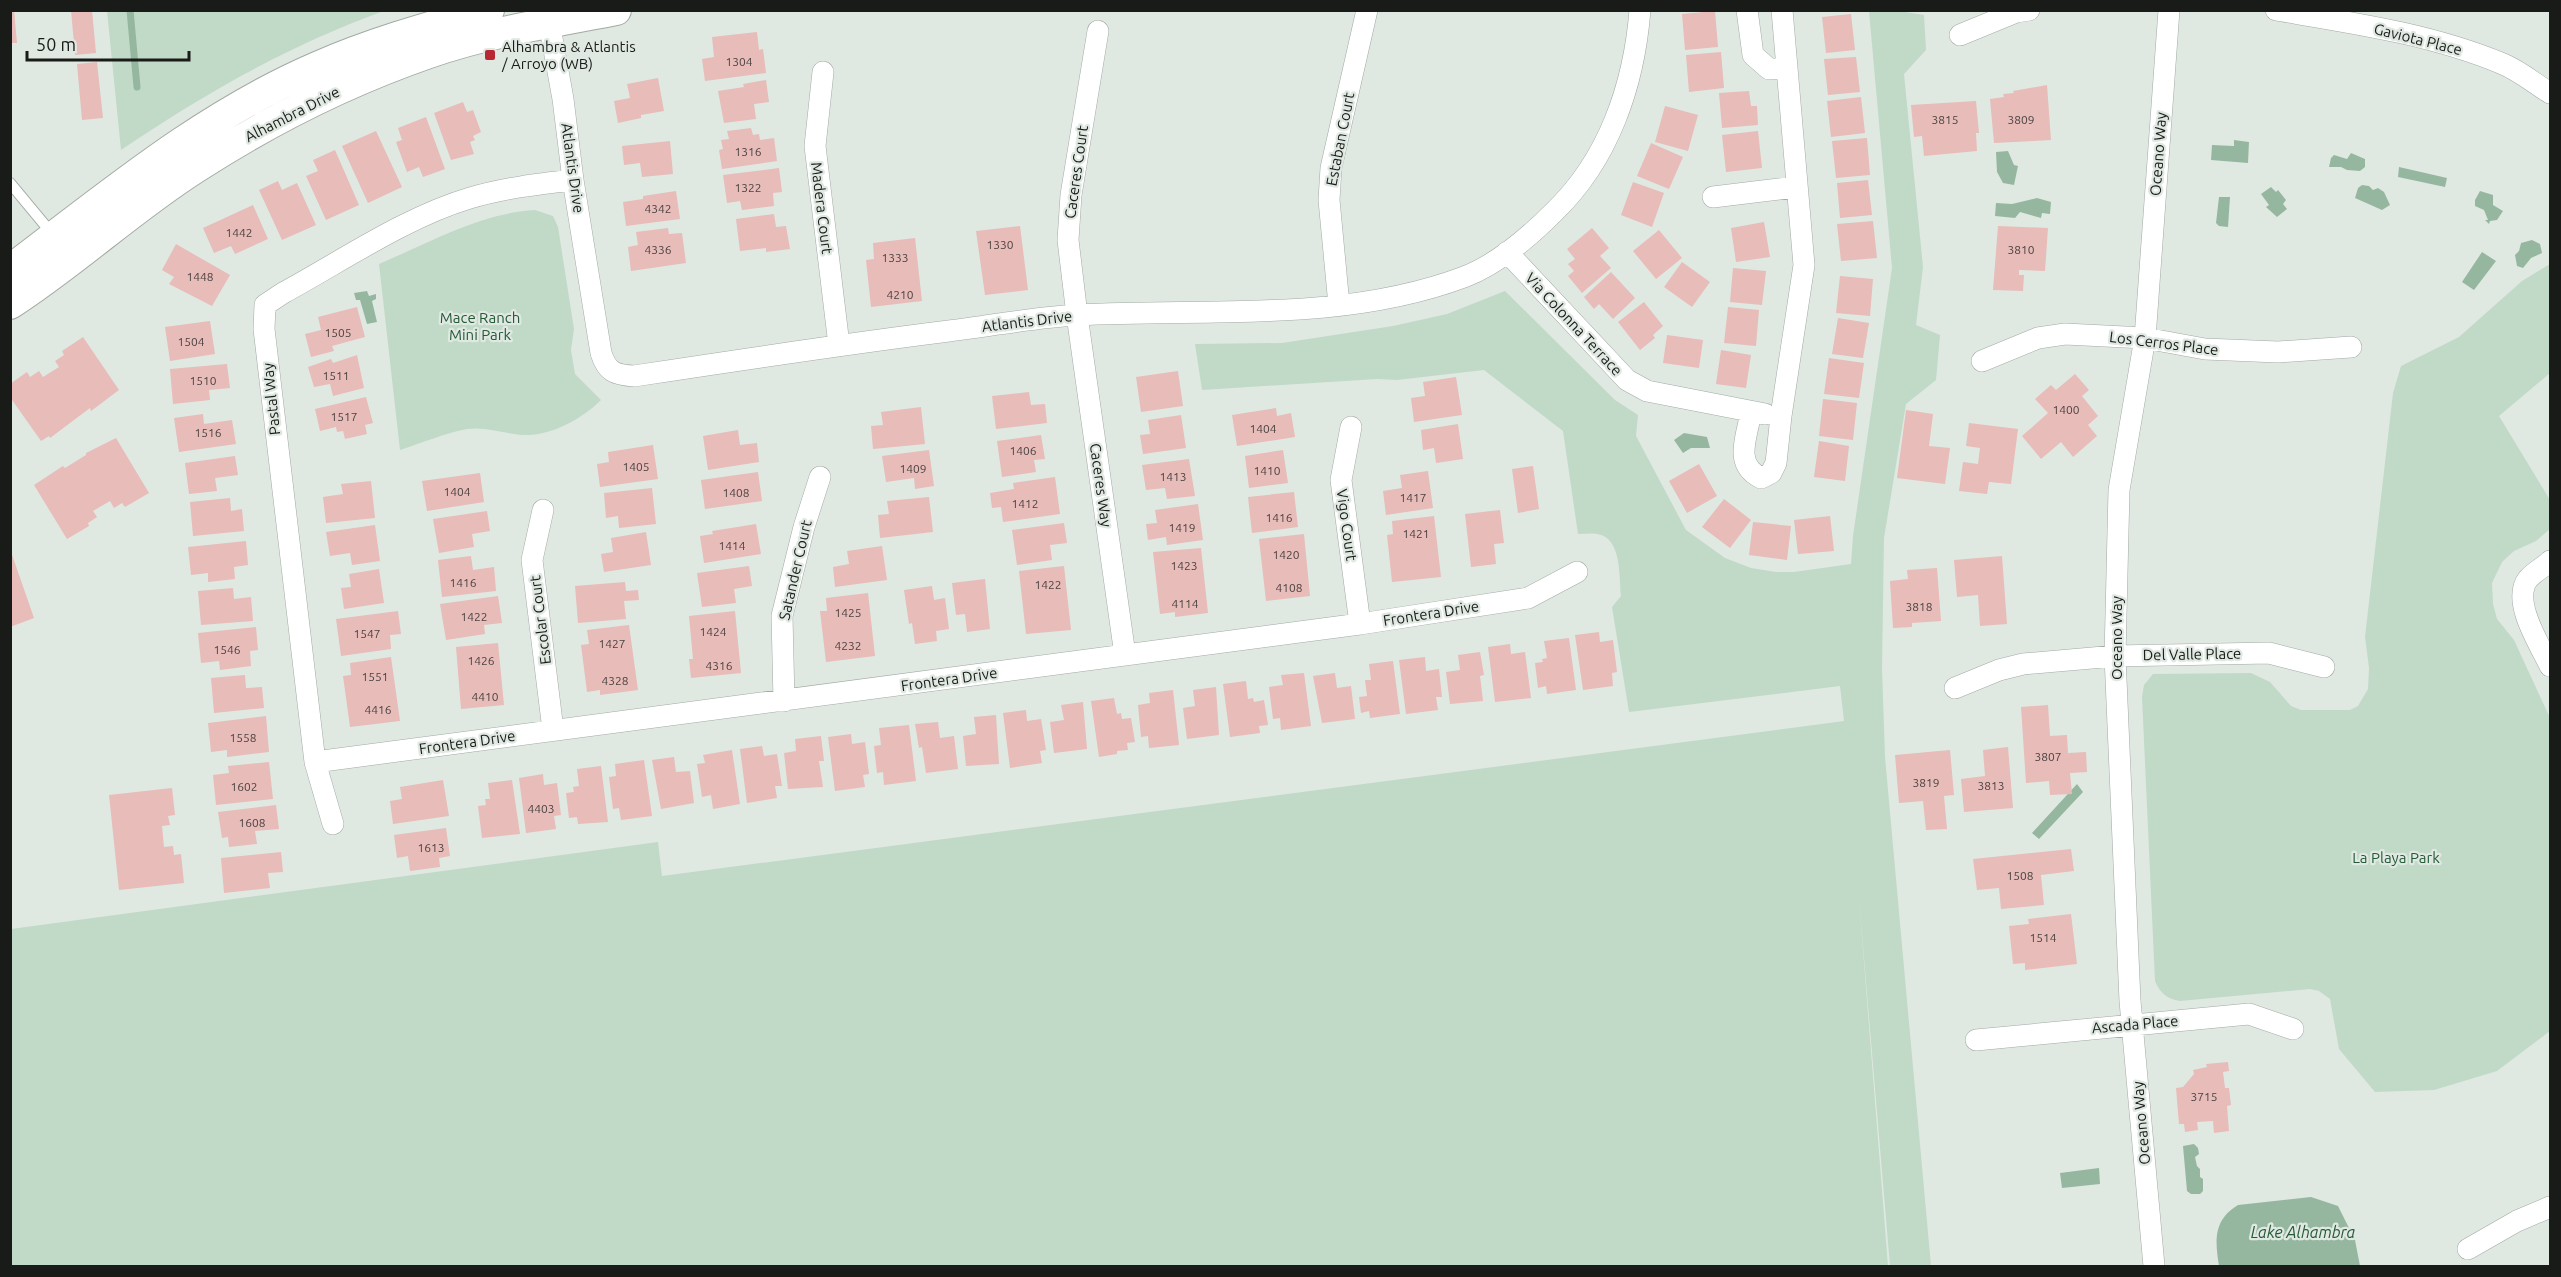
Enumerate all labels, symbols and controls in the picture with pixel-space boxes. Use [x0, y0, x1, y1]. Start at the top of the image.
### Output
street label: Gaviota Place [2372, 20, 2464, 58]
scale bar [27, 24, 189, 62]
text: 50 m [36, 34, 76, 54]
place label: Alhambra & Atlantis / Arroyo (WB) [501, 38, 636, 72]
marker: Alhambra & Atlantis / Arroyo (WB) [483, 48, 497, 62]
house number: 1304 [725, 55, 753, 68]
street label: Alhambra Drive [242, 83, 342, 145]
street label: Estaban Court [1323, 91, 1357, 187]
street label: Oceano Way [2147, 112, 2169, 196]
house number: 3815 [1931, 113, 1959, 126]
house number: 3809 [2007, 113, 2035, 126]
street label: Atlantis Drive [558, 122, 588, 214]
street label: Caceres Court [1061, 124, 1091, 220]
house number: 1316 [734, 145, 762, 158]
street label: Madera Court [808, 161, 836, 255]
house number: 1322 [734, 181, 762, 194]
house number: 4342 [644, 202, 672, 215]
house number: 1442 [225, 226, 253, 239]
house number: 1330 [986, 238, 1014, 251]
house number: 4336 [644, 243, 672, 256]
house number: 3810 [2007, 243, 2035, 256]
house number: 1333 [881, 251, 909, 264]
street label: Via Colonna Terrace [1522, 269, 1626, 379]
house number: 1448 [186, 270, 214, 283]
house number: 4210 [886, 288, 914, 301]
street label: Atlantis Drive [981, 307, 1073, 335]
park label: Mace Ranch Mini Park [440, 309, 520, 343]
house number: 1505 [324, 326, 352, 339]
street label: Los Cerros Place [2108, 328, 2220, 358]
house number: 1504 [177, 335, 205, 348]
street label: Pastal Way [259, 362, 283, 436]
house number: 1511 [322, 369, 350, 382]
house number: 1510 [189, 374, 217, 387]
house number: 1400 [2052, 403, 2080, 416]
house number: 1517 [330, 410, 358, 423]
house number: 1404 [1249, 422, 1277, 435]
house number: 1516 [194, 426, 222, 439]
street label: Caceres Way [1087, 442, 1115, 528]
house number: 1406 [1009, 444, 1037, 457]
house number: 1405 [622, 460, 650, 473]
house number: 1409 [899, 462, 927, 475]
house number: 1410 [1253, 464, 1281, 477]
house number: 1413 [1159, 470, 1187, 483]
house number: 1404 [443, 485, 471, 498]
house number: 1408 [722, 486, 750, 499]
street label: Vigo Court [1334, 488, 1360, 562]
house number: 1417 [1399, 491, 1427, 504]
house number: 1412 [1011, 497, 1039, 510]
house number: 1416 [1265, 511, 1293, 524]
street label: Satander Court [775, 518, 815, 622]
house number: 1419 [1168, 521, 1196, 534]
house number: 1421 [1402, 527, 1430, 540]
house number: 1414 [718, 539, 746, 552]
house number: 1420 [1272, 548, 1300, 561]
house number: 1423 [1170, 559, 1198, 572]
street label: Escolar Court [526, 574, 554, 665]
house number: 1416 [449, 576, 477, 589]
house number: 1422 [1034, 578, 1062, 591]
house number: 4108 [1275, 581, 1303, 594]
street label: Oceano Way [2108, 596, 2125, 680]
house number: 4114 [1171, 597, 1199, 610]
street label: Frontera Drive [1382, 597, 1480, 629]
house number: 3818 [1905, 600, 1933, 613]
house number: 1425 [834, 606, 862, 619]
house number: 1422 [460, 610, 488, 623]
house number: 1424 [699, 625, 727, 638]
house number: 1547 [353, 627, 381, 640]
house number: 1427 [598, 637, 626, 650]
house number: 4232 [834, 639, 862, 652]
house number: 1546 [213, 643, 241, 656]
street label: Del Valle Place [2143, 645, 2241, 663]
house number: 1426 [467, 654, 495, 667]
house number: 4316 [705, 659, 733, 672]
street label: Frontera Drive [900, 664, 998, 694]
house number: 1551 [361, 670, 389, 683]
house number: 4328 [601, 674, 629, 687]
house number: 4410 [471, 690, 499, 703]
house number: 4416 [364, 703, 392, 716]
street label: Frontera Drive [418, 727, 516, 757]
house number: 1558 [229, 731, 257, 744]
house number: 3807 [2034, 750, 2062, 763]
house number: 3819 [1912, 776, 1940, 789]
house number: 3813 [1977, 779, 2005, 792]
house number: 1602 [230, 780, 258, 793]
house number: 4403 [527, 802, 555, 815]
house number: 1608 [238, 816, 266, 829]
house number: 1613 [417, 841, 445, 854]
park label: La Playa Park [2352, 849, 2440, 866]
house number: 1508 [2006, 869, 2034, 882]
house number: 1514 [2029, 931, 2057, 944]
street label: Ascada Place [2091, 1012, 2179, 1036]
street label: Oceano Way [2129, 1080, 2153, 1166]
house number: 3715 [2190, 1090, 2218, 1103]
water label: Lake Alhambra [2251, 1223, 2356, 1241]

